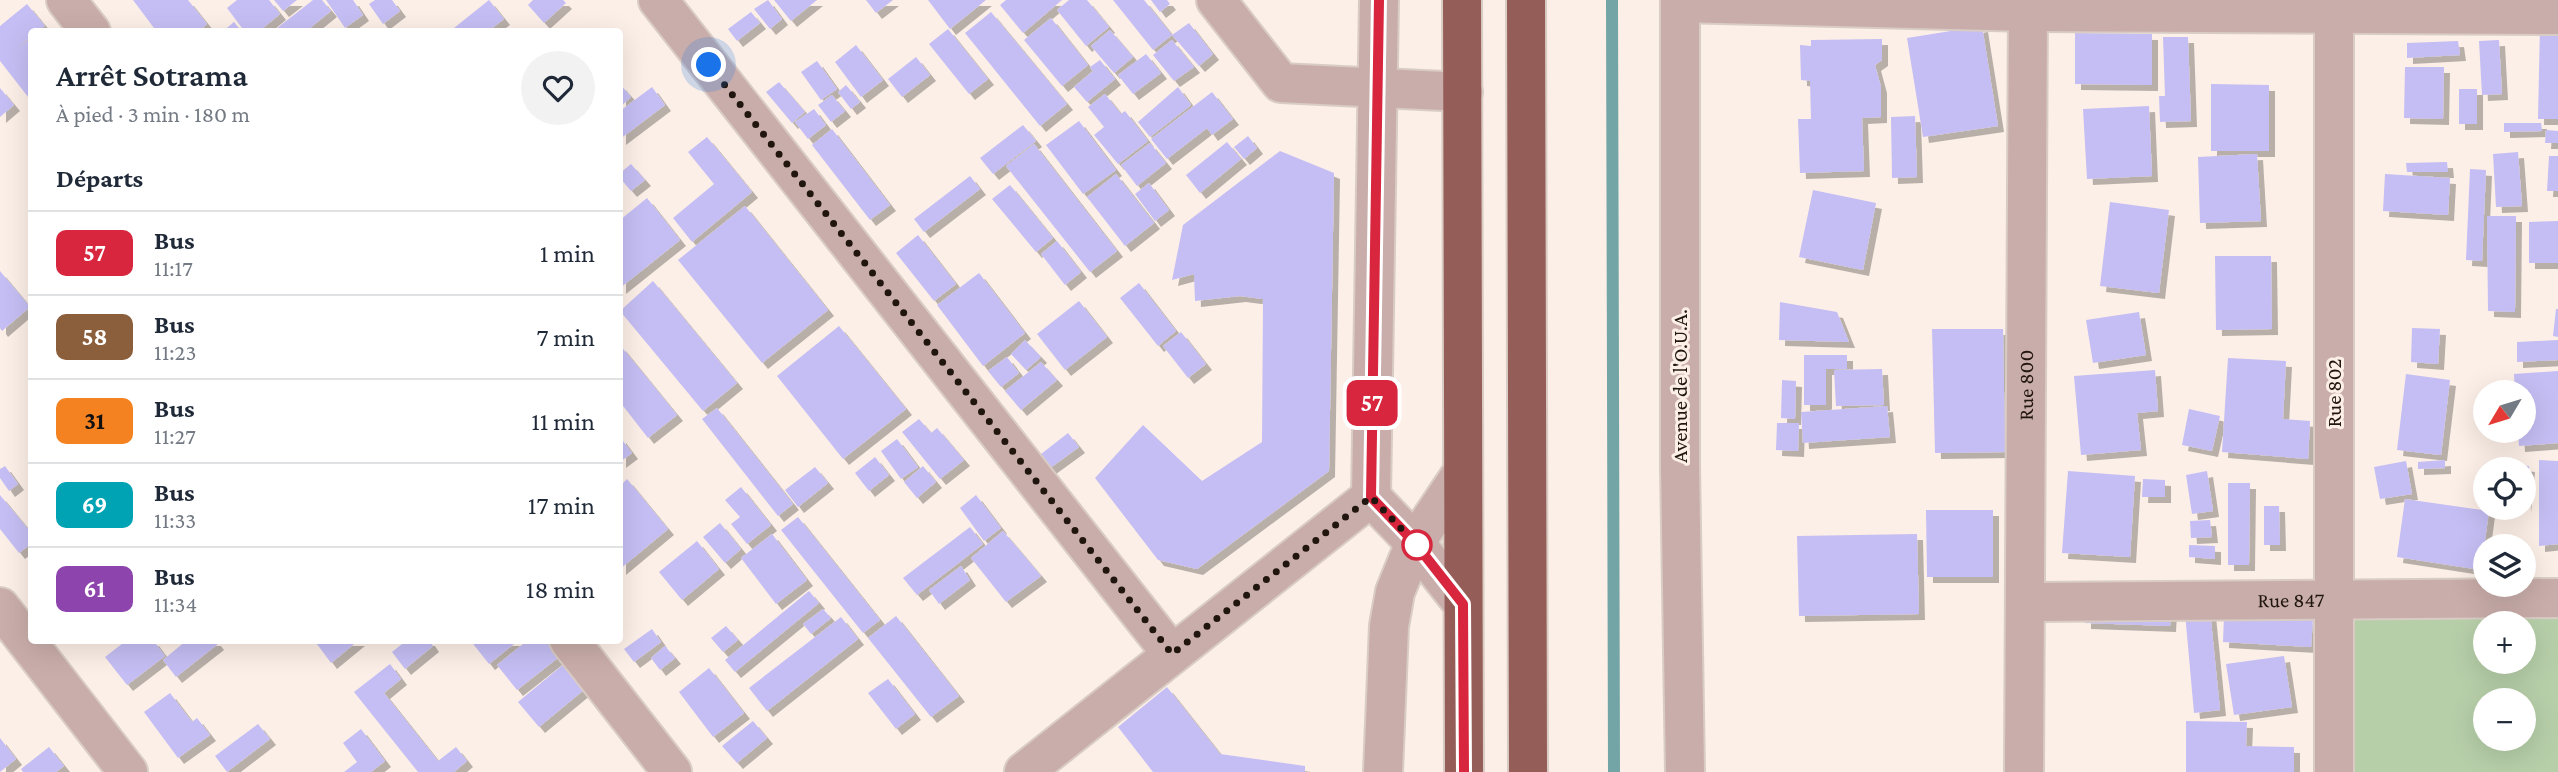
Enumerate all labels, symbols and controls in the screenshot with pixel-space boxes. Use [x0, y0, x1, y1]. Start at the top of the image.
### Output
your location [691, 47, 726, 82]
button: heart [521, 51, 595, 125]
text: Arrêt Sotrama [56, 56, 248, 93]
text: À pied · 3 min · 180 m [56, 101, 250, 127]
text: Départs [56, 164, 143, 193]
text: Bus [154, 226, 195, 255]
text: 57 [83, 239, 106, 266]
text: 1 min [540, 239, 595, 268]
text: 11:17 [154, 255, 193, 281]
street label: Avenue de l'O.U.A. [1668, 309, 1692, 463]
text: Bus [154, 310, 195, 339]
text: 58 [82, 323, 107, 350]
text: 7 min [536, 323, 595, 352]
text: 11:23 [154, 339, 196, 365]
street label: Rue 800 [2014, 350, 2038, 420]
street label: Rue 802 [2322, 359, 2346, 427]
line badge: 57 [1340, 380, 1404, 426]
north arrow [2473, 380, 2536, 443]
map controls [2473, 380, 2536, 751]
text: 57 [1361, 389, 1383, 416]
text: Bus [154, 394, 195, 423]
text: 31 [84, 407, 105, 434]
text: 11 min [531, 407, 595, 436]
text: 11:27 [154, 423, 196, 449]
button: locate [2473, 457, 2536, 520]
text: Bus [154, 478, 195, 507]
text: 69 [82, 491, 107, 518]
text: 17 min [528, 491, 595, 520]
text: 11:33 [154, 507, 196, 533]
unlabelled marker [1402, 530, 1432, 560]
button: layers [2473, 534, 2536, 597]
text: Bus [154, 562, 195, 591]
text: 61 [83, 575, 106, 602]
text: 18 min [526, 575, 595, 604]
street label: Rue 847 [2257, 588, 2325, 612]
text: 11:34 [154, 591, 197, 617]
button: + [2473, 611, 2536, 674]
button: − [2473, 688, 2536, 751]

